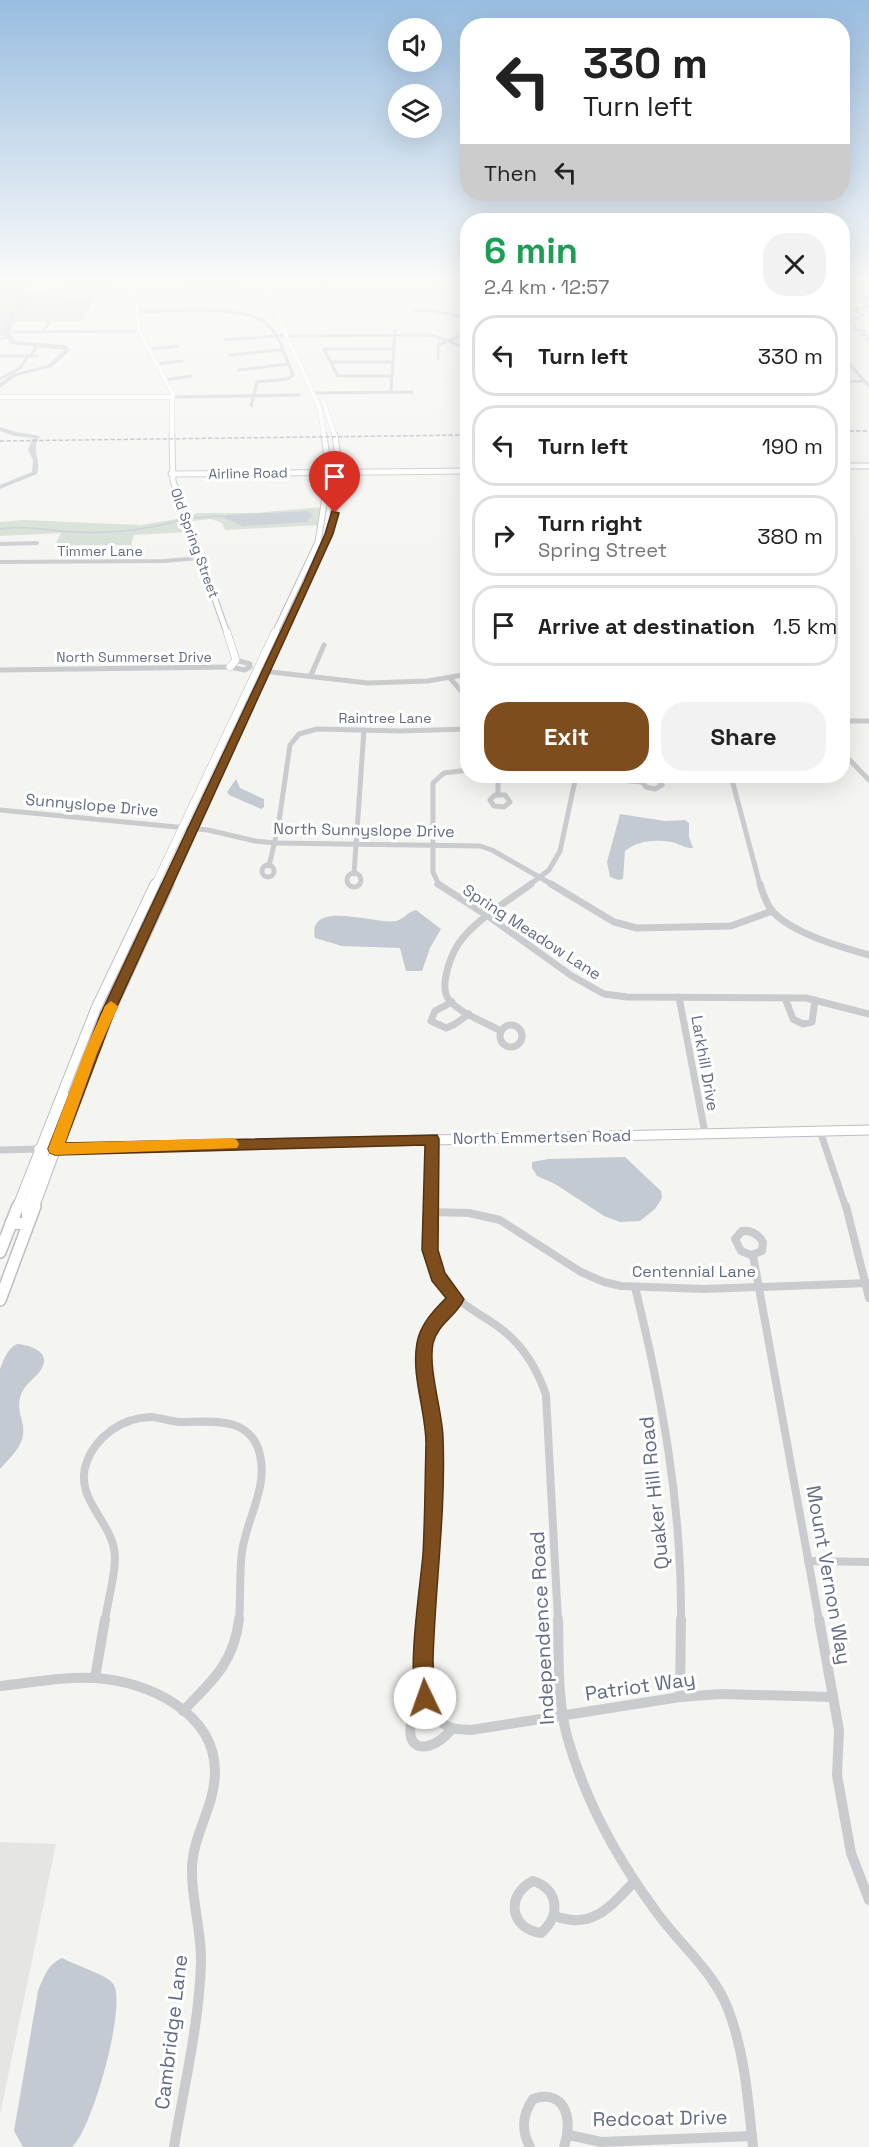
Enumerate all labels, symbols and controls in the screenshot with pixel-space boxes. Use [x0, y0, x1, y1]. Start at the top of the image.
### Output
map controls [388, 18, 442, 138]
button: sound [388, 18, 442, 72]
text: 330 m [583, 37, 708, 90]
icon: left [484, 42, 562, 120]
button: layers [388, 84, 442, 138]
text: Turn left [583, 89, 693, 124]
icon: left [549, 156, 582, 189]
text: Then [484, 159, 537, 187]
text: 6 min [484, 228, 578, 274]
button: close [763, 233, 826, 296]
text: 2.4 km · 12:57 [484, 274, 609, 300]
icon: left [487, 339, 520, 372]
text: Turn left [538, 342, 628, 370]
text: 330 m [758, 342, 823, 370]
icon: left [487, 429, 520, 462]
text: Turn left [538, 432, 628, 460]
text: 190 m [762, 432, 823, 460]
pin [309, 451, 360, 513]
icon: arrive [318, 460, 351, 493]
street label: Airline Road [208, 463, 288, 483]
street label: Old Spring Street [167, 486, 223, 600]
text: Turn right [538, 509, 643, 537]
icon: right [487, 519, 520, 552]
text: 380 m [757, 522, 823, 550]
text: Spring Street [538, 537, 667, 563]
street label: Timmer Lane [57, 542, 143, 560]
icon: arrive [487, 609, 520, 642]
text: Arrive at destination [538, 612, 755, 640]
text: 1.5 km [773, 612, 837, 640]
street label: North Summerset Drive [56, 648, 212, 666]
button: Exit [484, 702, 649, 771]
button: Share [661, 702, 826, 771]
street label: Raintree Lane [339, 709, 431, 727]
street label: Sunnyslope Drive [25, 789, 159, 821]
street label: North Sunnyslope Drive [273, 818, 455, 842]
street label: Spring Meadow Lane [459, 879, 605, 985]
street label: Larkhill Drive [686, 1014, 724, 1112]
street label: North Emmertsen Road [453, 1125, 631, 1149]
street label: Centennial Lane [632, 1261, 756, 1282]
street label: Quaker Hill Road [633, 1415, 675, 1571]
street label: Mount Vernon Way [800, 1483, 858, 1667]
street label: Independence Road [524, 1531, 560, 1725]
street label: Patriot Way [583, 1665, 697, 1707]
position arrow [393, 1666, 457, 1730]
street label: Cambridge Lane [149, 1953, 193, 2111]
street label: Redcoat Drive [592, 2104, 728, 2132]

